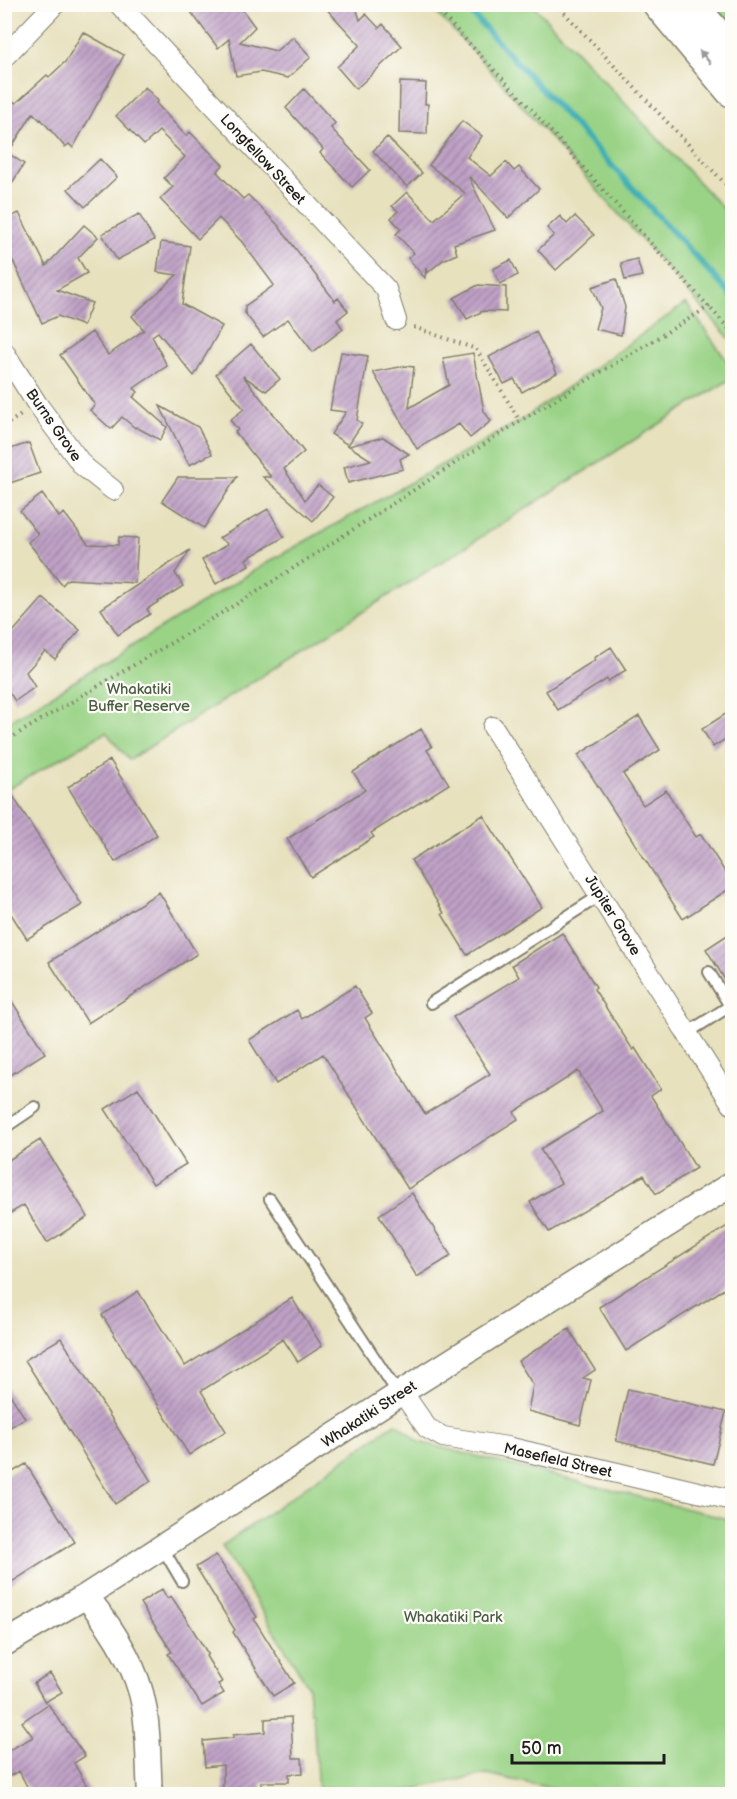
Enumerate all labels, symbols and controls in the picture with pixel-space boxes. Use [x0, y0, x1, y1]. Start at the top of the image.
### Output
one-way arrow [699, 49, 712, 65]
street label: Longfellow Street [216, 110, 310, 209]
street label: Burns Grove [22, 385, 86, 466]
park label: Whakatiki Buffer Reserve [88, 680, 190, 716]
street label: Jupiter Grove [580, 871, 645, 959]
street label: Whakatiki Street [318, 1376, 421, 1452]
street label: Masefield Street [502, 1439, 614, 1482]
park label: Whakatiki Park [404, 1608, 503, 1627]
scale bar [512, 1727, 664, 1765]
text: 50 m [521, 1738, 562, 1759]

